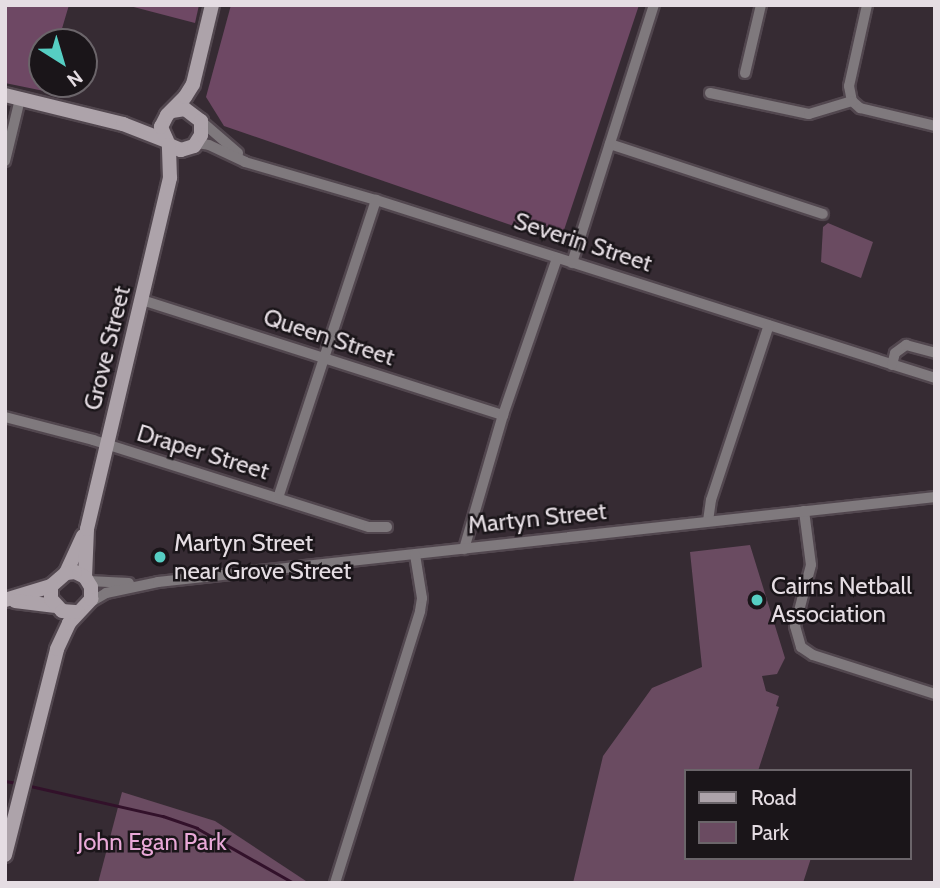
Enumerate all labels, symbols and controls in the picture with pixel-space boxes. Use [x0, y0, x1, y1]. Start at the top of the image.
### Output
north arrow [28, 28, 98, 98]
text: N [62, 65, 87, 92]
street label: Severin Street [510, 206, 656, 278]
street label: Grove Street [78, 283, 136, 413]
street label: Queen Street [260, 302, 398, 372]
street label: Draper Street [134, 418, 272, 486]
street label: Martyn Street [466, 496, 608, 540]
place label: Martyn Street near Grove Street [174, 529, 351, 585]
marker: Martyn Street near Grove Street [152, 549, 168, 565]
place label: Cairns Netball Association [771, 572, 912, 628]
marker: Cairns Netball Association [749, 592, 765, 608]
legend [684, 769, 912, 860]
text: Road [751, 785, 797, 810]
text: Park [751, 820, 789, 845]
park label: John Egan Park [77, 828, 227, 856]

